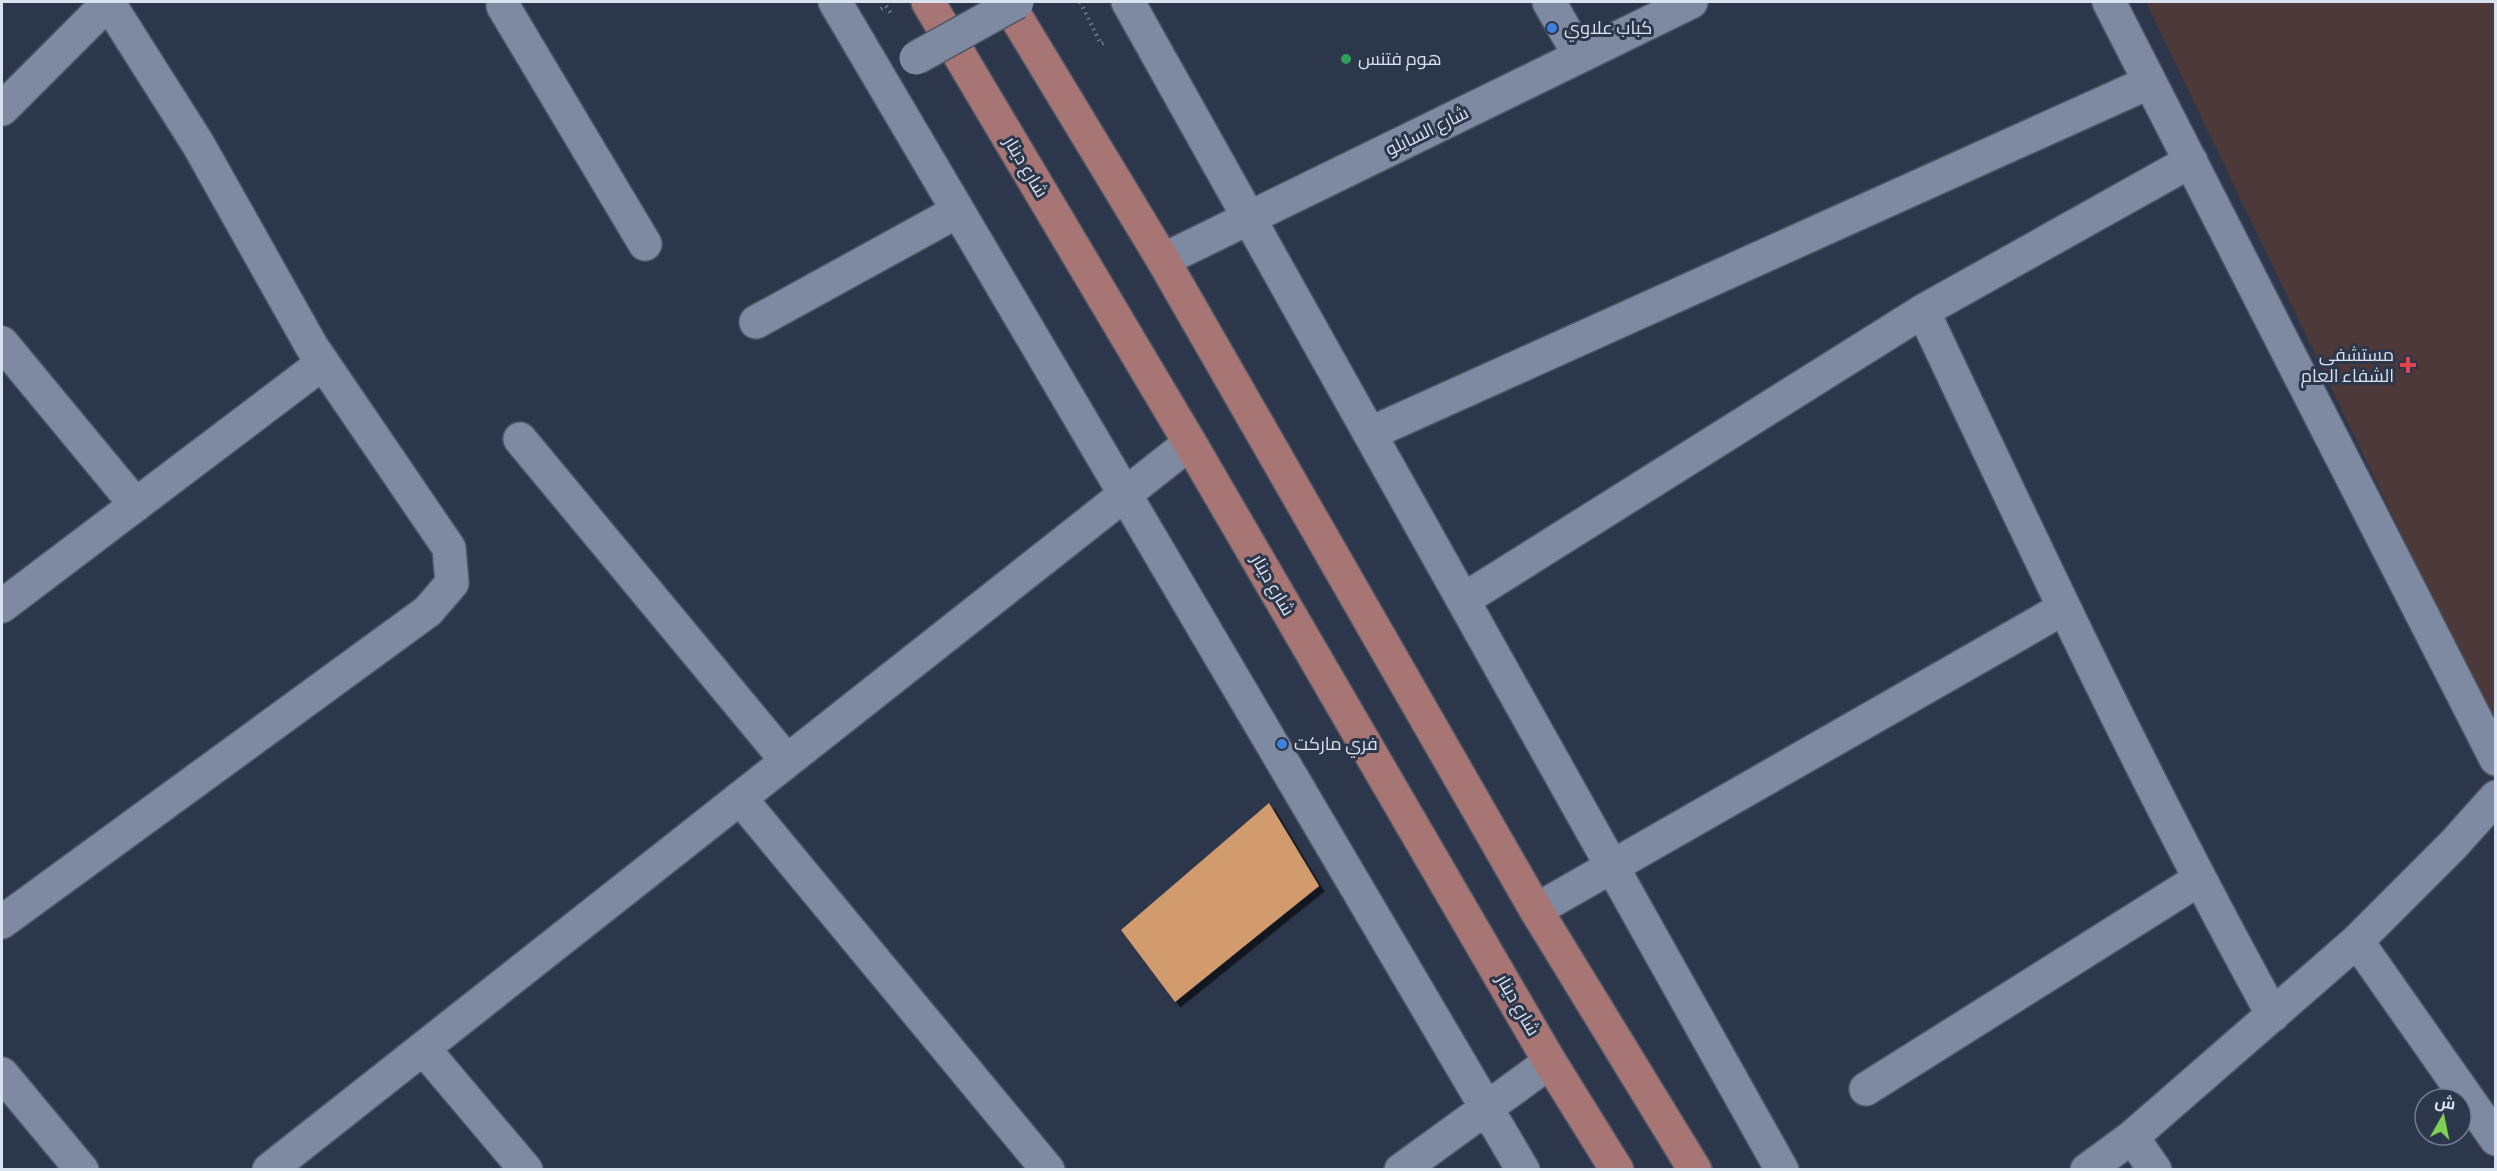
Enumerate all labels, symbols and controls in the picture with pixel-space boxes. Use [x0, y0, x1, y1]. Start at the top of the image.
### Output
place label: كباب علاوي [1564, 16, 1652, 42]
marker: كباب علاوي [1545, 21, 1559, 35]
place label: هوم فتنس [1358, 47, 1442, 72]
marker: هوم فتنس [1339, 52, 1353, 66]
street label: شارع السايلو [1381, 101, 1473, 162]
street label: شارع دينار [997, 131, 1054, 203]
place label: مستشفى الشفاء العام [2301, 343, 2394, 389]
marker: مستشفى الشفاء العام [2399, 356, 2417, 374]
street label: شارع دينار [1244, 549, 1300, 621]
place label: فري ماركت [1294, 732, 1378, 758]
marker: فري ماركت [1275, 737, 1289, 751]
street label: شارع دينار [1489, 969, 1545, 1041]
north arrow [2413, 1087, 2473, 1147]
text: ش [2433, 1091, 2457, 1116]

